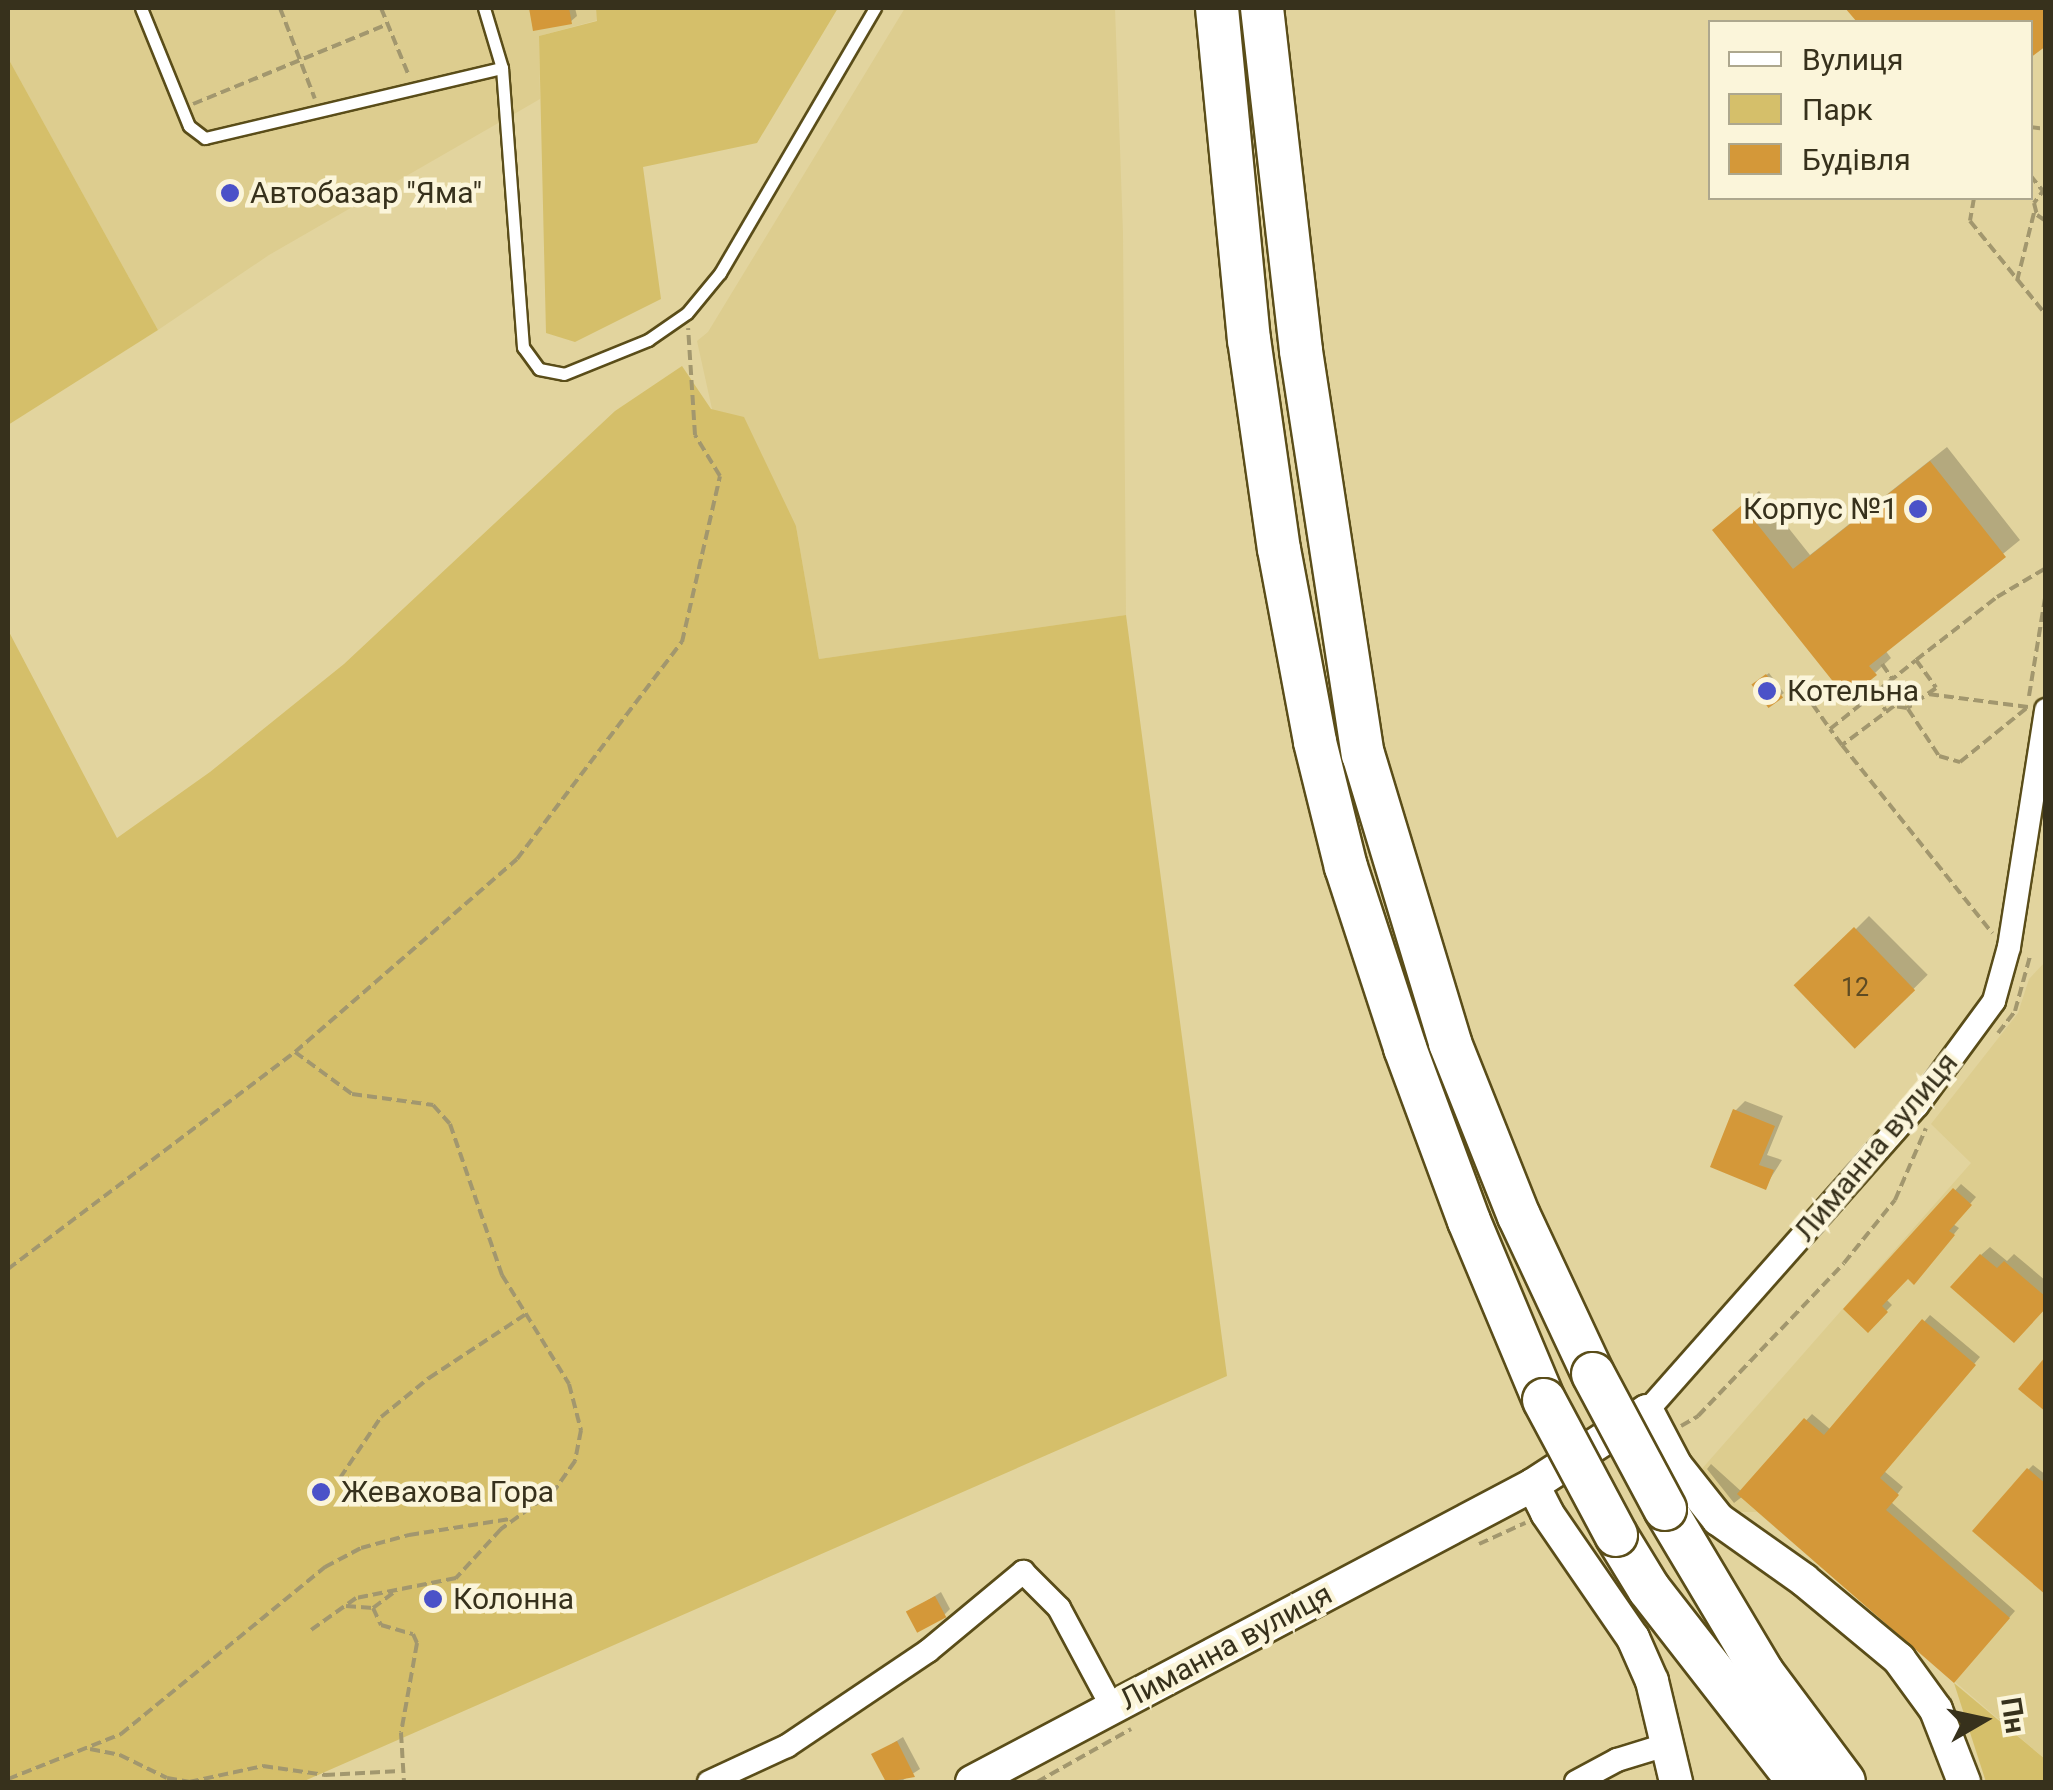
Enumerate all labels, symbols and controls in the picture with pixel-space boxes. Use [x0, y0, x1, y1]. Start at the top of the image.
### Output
legend [1708, 20, 2033, 200]
text: Вулиця [1802, 42, 1903, 77]
text: Парк [1802, 92, 1873, 127]
text: Будівля [1802, 142, 1911, 177]
place label: Автобазар "Яма" [250, 175, 482, 211]
marker: Автобазар "Яма" [219, 182, 241, 204]
place label: Корпус №1 [1743, 491, 1898, 527]
marker: Корпус №1 [1907, 498, 1929, 520]
place label: Котельна [1787, 673, 1919, 709]
marker: Котельна [1756, 680, 1778, 702]
house number: 12 [1841, 973, 1869, 1003]
street label: Лиманна вулиця [1787, 1045, 1965, 1249]
place label: Жевахова Гора [341, 1474, 554, 1510]
marker: Жевахова Гора [310, 1481, 332, 1503]
street label: Лиманна вулиця [1114, 1576, 1338, 1718]
place label: Колонна [453, 1581, 574, 1617]
marker: Колонна [422, 1588, 444, 1610]
north arrow [1933, 1670, 2033, 1770]
text: Пн [1994, 1695, 2032, 1735]

